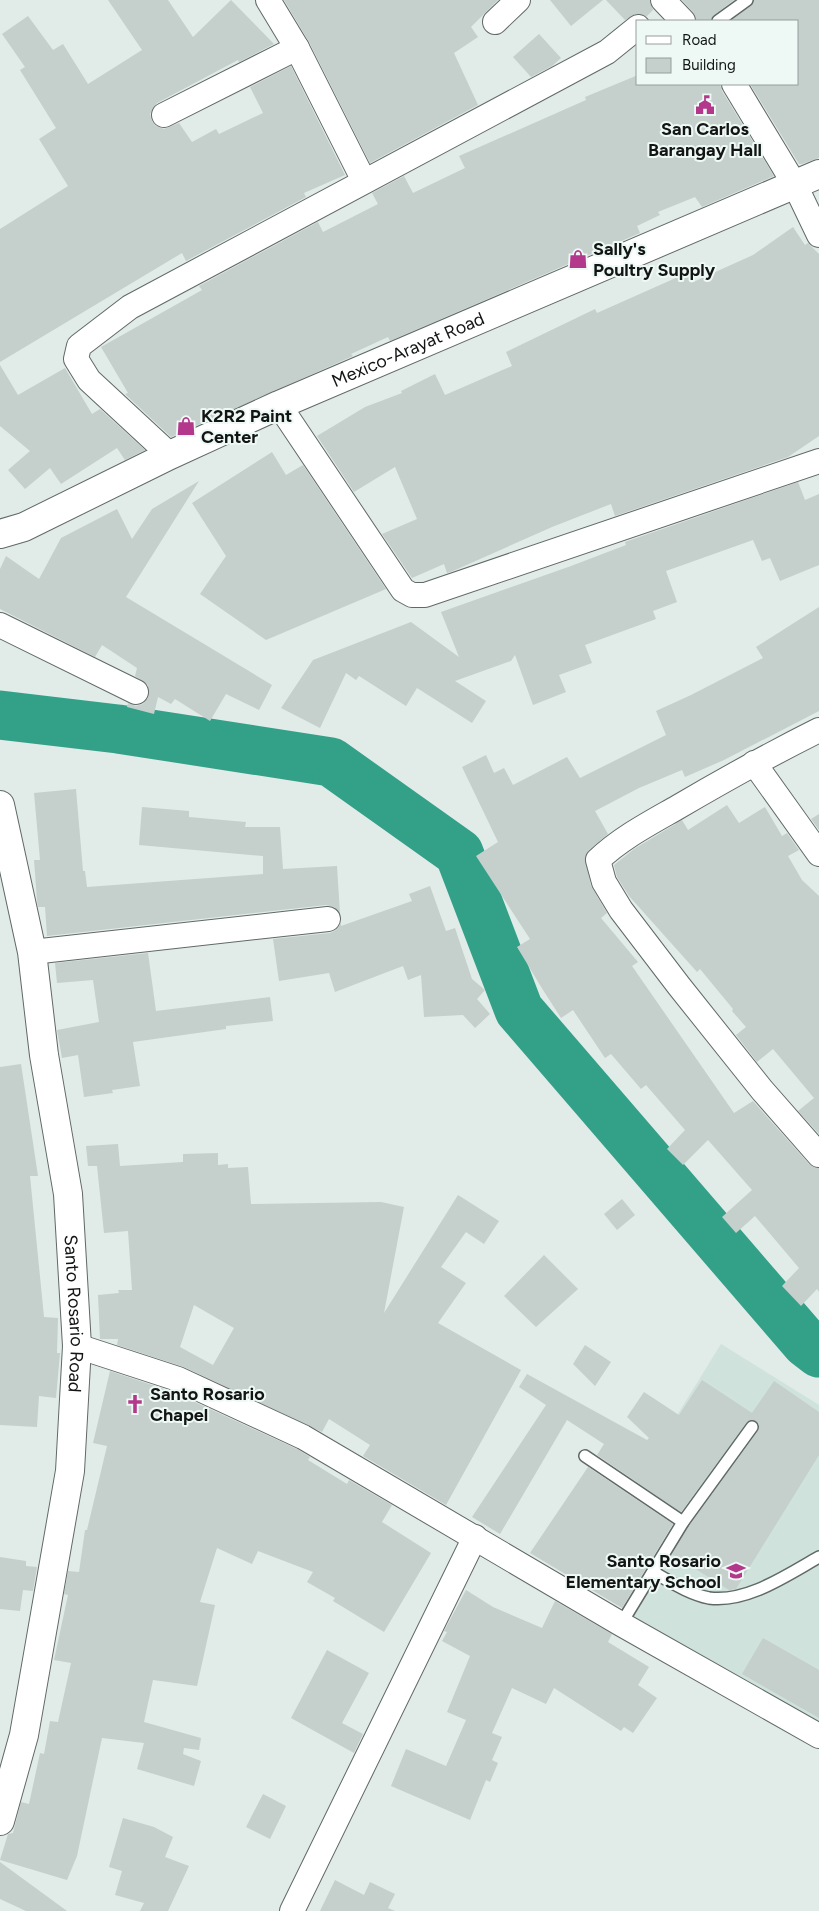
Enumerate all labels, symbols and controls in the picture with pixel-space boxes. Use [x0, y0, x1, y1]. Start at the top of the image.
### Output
legend [636, 20, 799, 85]
text: Road [682, 31, 717, 49]
text: Building [682, 56, 736, 74]
public building icon: San Carlos Barangay Hall [694, 94, 716, 116]
place label: San Carlos Barangay Hall [648, 118, 762, 161]
place label: Sally's Poultry Supply [593, 238, 716, 281]
shop icon: Sally's Poultry Supply [567, 248, 589, 270]
street label: Mexico-Arayat Road [328, 307, 488, 392]
place label: K2R2 Paint Center [201, 405, 292, 448]
shop icon: K2R2 Paint Center [175, 415, 197, 437]
street label: Santo Rosario Road [59, 1234, 88, 1393]
place label: Santo Rosario Chapel [150, 1383, 265, 1426]
church icon: Santo Rosario Chapel [124, 1393, 146, 1415]
place label: Santo Rosario Elementary School [566, 1550, 721, 1593]
school or university icon: Santo Rosario Elementary School [725, 1560, 747, 1582]

